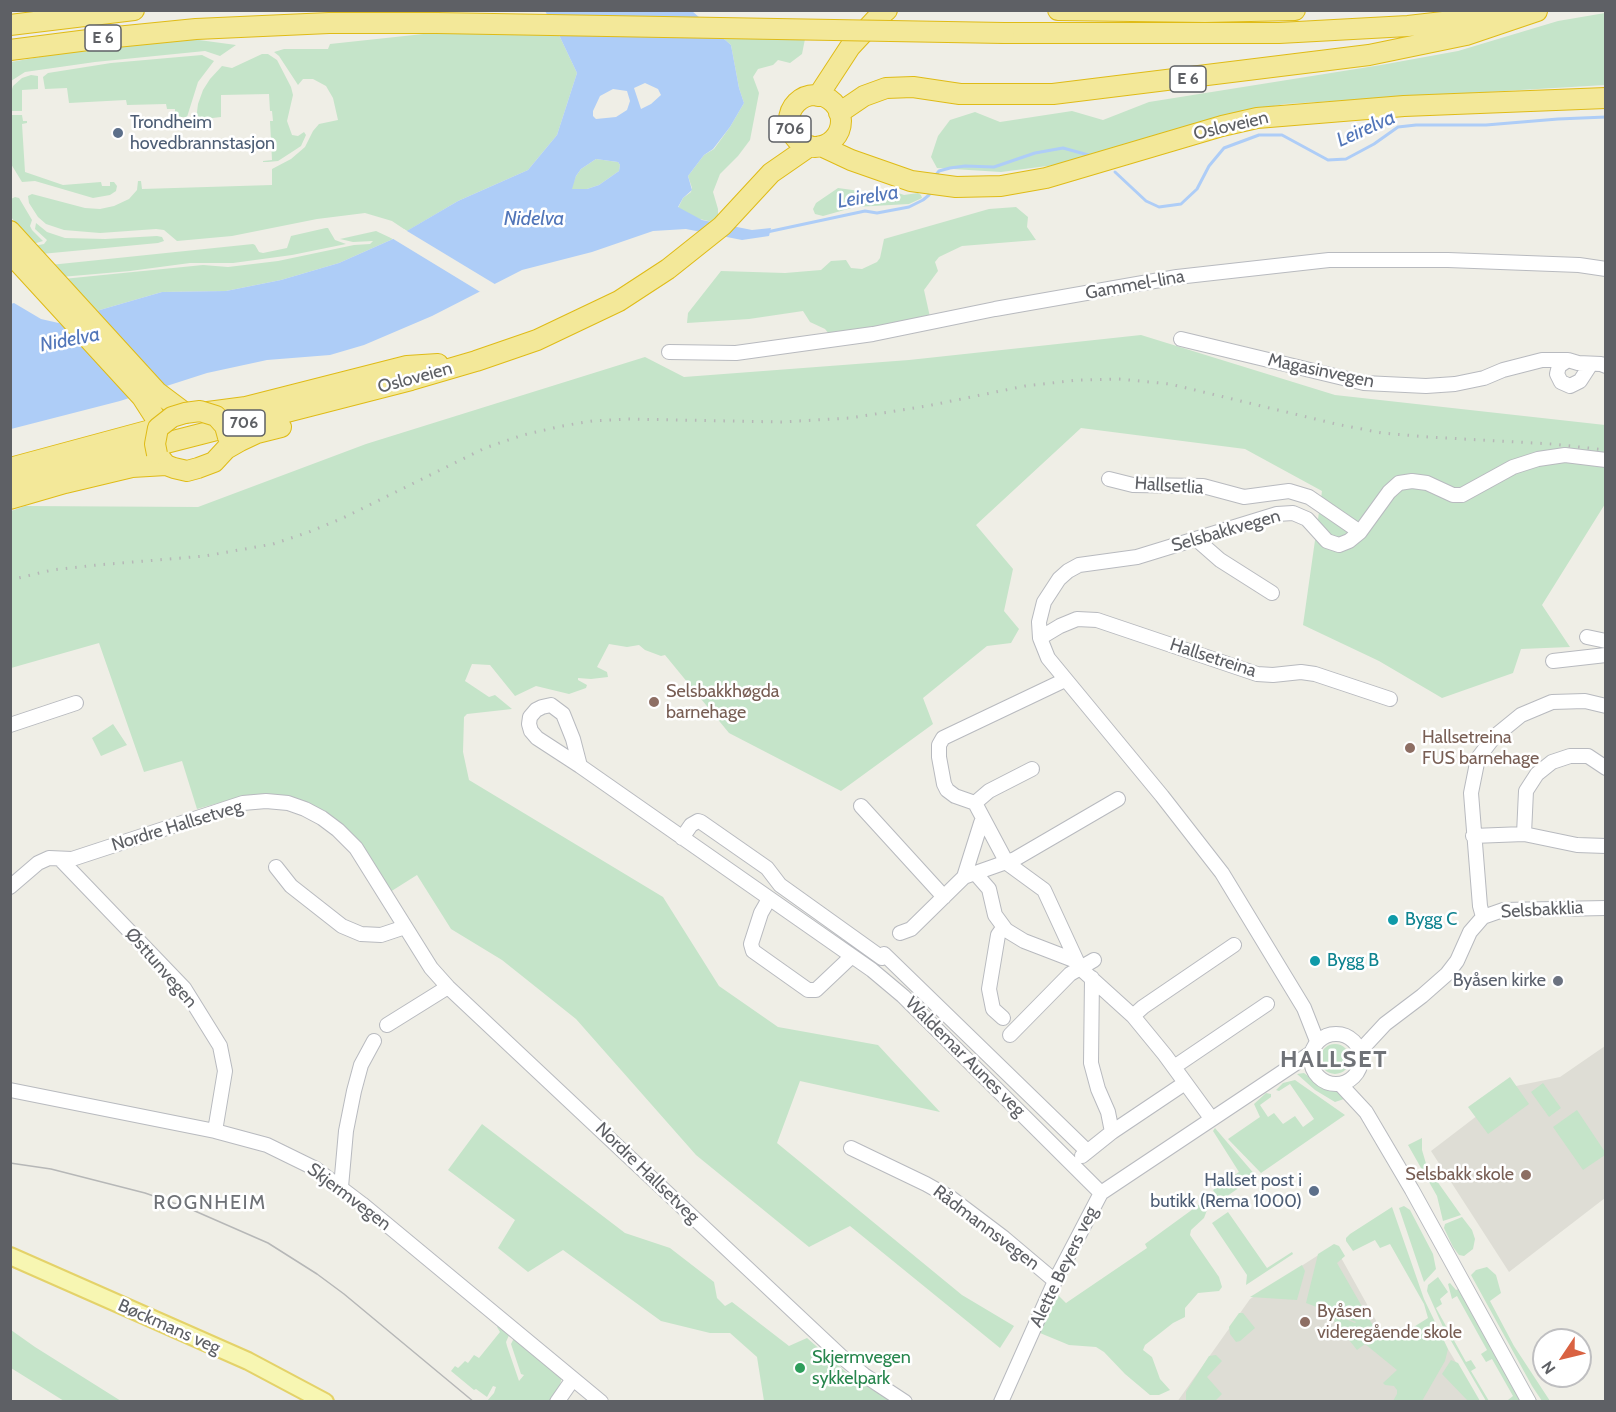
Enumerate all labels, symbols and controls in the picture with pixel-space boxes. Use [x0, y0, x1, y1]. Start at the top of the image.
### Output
road number: E 6 [85, 25, 121, 51]
road number: E 6 [1170, 66, 1206, 92]
water label: Leirelva [1333, 106, 1399, 152]
street label: Osloveien [1191, 107, 1271, 145]
place label: Trondheim hovedbrannstasjon [130, 112, 275, 154]
road number: 706 [769, 116, 811, 142]
marker: Trondheim hovedbrannstasjon [111, 126, 125, 140]
water label: Leirelva [836, 180, 900, 214]
water label: Nidelva [504, 207, 564, 231]
street label: Gammel-lina [1084, 266, 1186, 304]
water label: Nidelva [38, 322, 102, 358]
street label: Magasinvegen [1266, 349, 1376, 393]
street label: Osloveien [375, 358, 455, 398]
road number: 706 [223, 410, 265, 436]
street label: Hallsetlia [1134, 473, 1204, 499]
street label: Selsbakkvegen [1169, 505, 1283, 557]
street label: Hallsetreina [1167, 634, 1259, 682]
place label: Selsbakkhøgda barnehage [666, 681, 779, 724]
marker: Selsbakkhøgda barnehage [647, 695, 661, 709]
place label: Hallsetreina FUS barnehage [1422, 727, 1539, 770]
marker: Hallsetreina FUS barnehage [1403, 741, 1417, 755]
street label: Nordre Hallsetveg [109, 796, 245, 856]
street label: Selsbakklia [1500, 897, 1584, 923]
place label: Bygg C [1405, 909, 1457, 931]
marker: Bygg C [1386, 913, 1400, 927]
street label: Østtunvegen [120, 924, 202, 1012]
place label: Bygg B [1327, 950, 1379, 972]
marker: Bygg B [1308, 954, 1322, 968]
place label: Byåsen kirke [1453, 970, 1546, 992]
marker: Byåsen kirke [1551, 974, 1565, 988]
street label: Waldemar Aunes veg [901, 993, 1029, 1121]
district label: HALLSET [1280, 1046, 1388, 1074]
street label: Nordre Hallsetveg [591, 1118, 703, 1228]
street label: Skjermvegen [303, 1159, 395, 1235]
place label: Selsbakk skole [1405, 1164, 1514, 1186]
marker: Selsbakk skole [1519, 1168, 1533, 1182]
place label: Hallset post i butikk (Rema 1000) [1150, 1170, 1302, 1212]
street label: Rådmannsvegen [929, 1181, 1043, 1275]
marker: Hallset post i butikk (Rema 1000) [1307, 1184, 1321, 1198]
district label: ROGNHEIM [153, 1191, 267, 1215]
street label: Alette Beyers veg [1025, 1203, 1103, 1331]
street label: Bøckmans veg [114, 1295, 224, 1359]
place label: Byåsen videregående skole [1317, 1301, 1462, 1344]
marker: Byåsen videregående skole [1298, 1315, 1312, 1329]
north arrow [1532, 1328, 1592, 1388]
place label: Skjermvegen sykkelpark [812, 1347, 911, 1390]
text: N [1537, 1357, 1560, 1378]
marker: Skjermvegen sykkelpark [793, 1361, 807, 1375]

